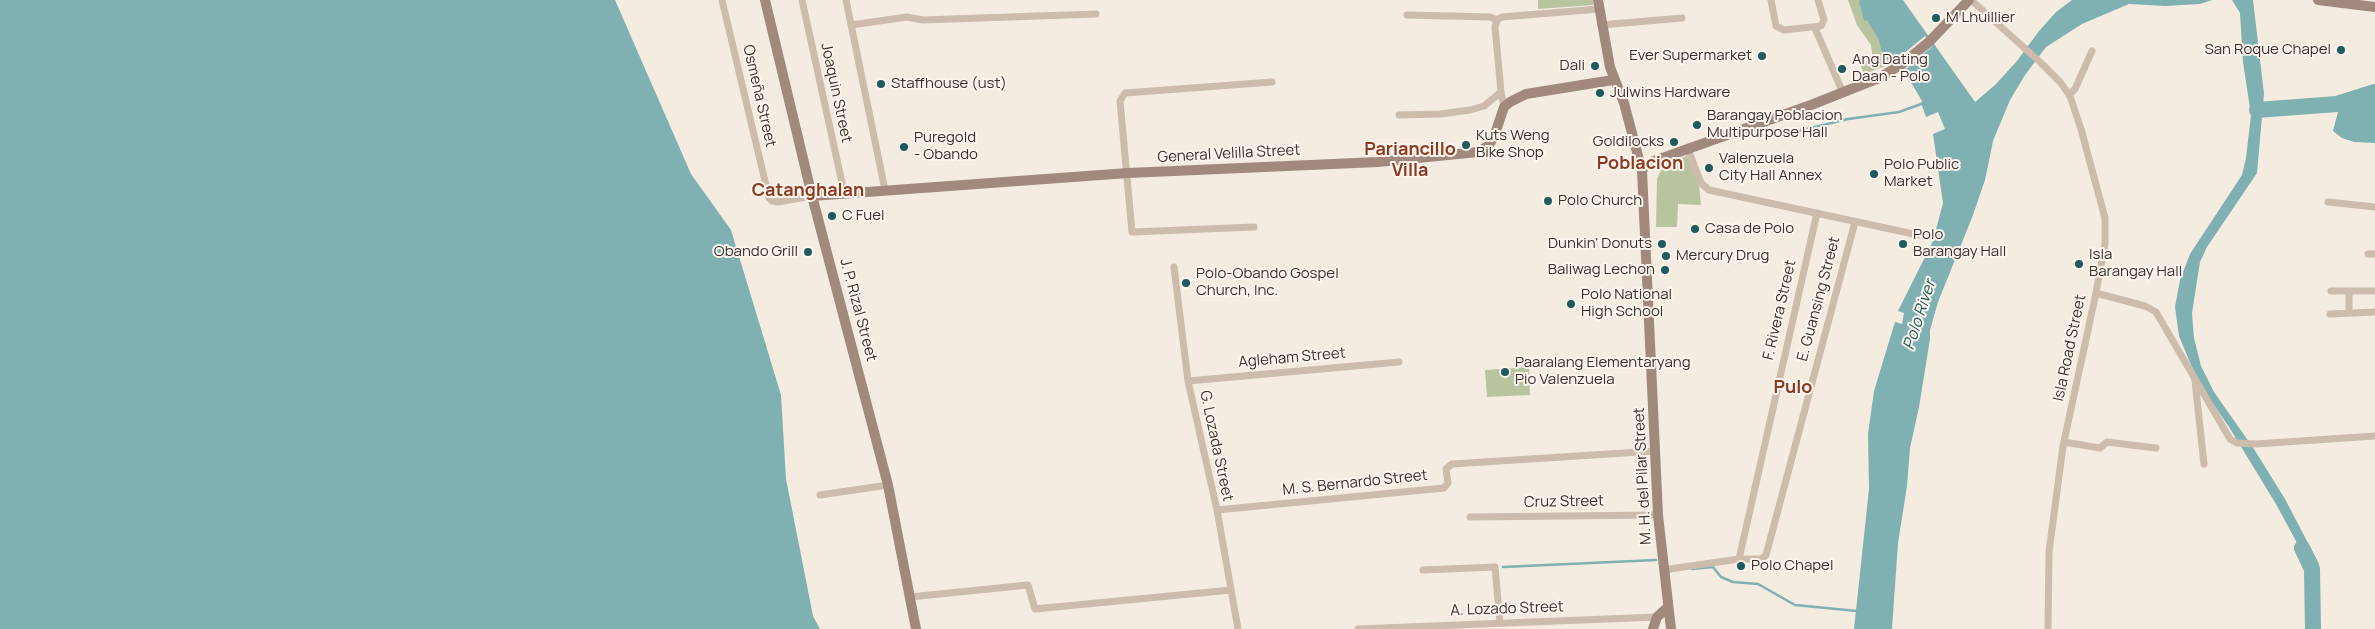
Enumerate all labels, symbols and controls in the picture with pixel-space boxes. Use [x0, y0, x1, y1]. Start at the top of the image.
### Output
place label: M Lhuillier [1946, 9, 2015, 27]
marker: M Lhuillier [1930, 12, 1942, 24]
place label: San Roque Chapel [2204, 41, 2331, 59]
street label: Joaquin Street [817, 42, 855, 144]
street label: Osmeña Street [738, 43, 780, 149]
marker: San Roque Chapel [2335, 44, 2347, 56]
place label: Ever Supermarket [1629, 47, 1752, 65]
marker: Ever Supermarket [1756, 50, 1768, 62]
place label: Ang Dating Daan - Polo [1852, 51, 1930, 86]
place label: Dali [1560, 57, 1585, 75]
marker: Dali [1589, 60, 1601, 72]
marker: Ang Dating Daan - Polo [1836, 63, 1848, 75]
place label: Staffhouse (ust) [891, 75, 1007, 93]
marker: Staffhouse (ust) [875, 78, 887, 90]
place label: Julwins Hardware [1610, 84, 1730, 102]
marker: Julwins Hardware [1594, 87, 1606, 99]
place label: Barangay Poblacion Multipurpose Hall [1707, 107, 1843, 142]
marker: Barangay Poblacion Multipurpose Hall [1691, 119, 1703, 131]
place label: Kuts Weng Bike Shop [1476, 127, 1550, 162]
place label: Puregold - Obando [914, 129, 978, 164]
place label: Goldilocks [1593, 133, 1664, 151]
marker: Goldilocks [1668, 136, 1680, 148]
district label: Pariancillo Villa [1364, 139, 1456, 182]
marker: Kuts Weng Bike Shop [1460, 139, 1472, 151]
marker: Puregold - Obando [898, 141, 910, 153]
street label: General Velilla Street [1157, 141, 1301, 167]
place label: Valenzuela City Hall Annex [1719, 150, 1822, 185]
district label: Poblacion [1597, 153, 1683, 175]
place label: Polo Public Market [1884, 156, 1959, 191]
marker: Valenzuela City Hall Annex [1703, 162, 1715, 174]
marker: Polo Public Market [1868, 168, 1880, 180]
district label: Catanghalan [752, 180, 864, 202]
place label: Polo Church [1558, 192, 1642, 210]
marker: Polo Church [1542, 195, 1554, 207]
place label: C Fuel [842, 207, 884, 225]
marker: C Fuel [826, 210, 838, 222]
place label: Casa de Polo [1705, 220, 1794, 238]
marker: Casa de Polo [1689, 223, 1701, 235]
place label: Polo Barangay Hall [1913, 226, 2006, 261]
place label: Dunkin' Donuts [1548, 235, 1652, 253]
street label: E. Guansing Street [1794, 235, 1844, 363]
marker: Dunkin' Donuts [1656, 238, 1668, 250]
marker: Polo Barangay Hall [1897, 238, 1909, 250]
place label: Obando Grill [714, 243, 798, 261]
marker: Obando Grill [802, 246, 814, 258]
place label: Isla Barangay Hall [2089, 246, 2182, 281]
place label: Mercury Drug [1676, 247, 1769, 265]
marker: Mercury Drug [1660, 250, 1672, 262]
street label: J. P. Rizal Street [836, 257, 880, 363]
street label: F. Rivera Street [1760, 258, 1800, 362]
marker: Isla Barangay Hall [2073, 258, 2085, 270]
place label: Baliwag Lechon [1548, 261, 1655, 279]
marker: Baliwag Lechon [1659, 264, 1671, 276]
place label: Polo-Obando Gospel Church, Inc. [1196, 265, 1339, 300]
marker: Polo-Obando Gospel Church, Inc. [1180, 277, 1192, 289]
water label: Polo River [1900, 278, 1940, 352]
place label: Polo National High School [1581, 286, 1672, 321]
street label: Isla Road Street [2050, 293, 2090, 403]
marker: Polo National High School [1565, 298, 1577, 310]
street label: Agleham Street [1238, 344, 1346, 372]
place label: Paaralang Elementaryang Pio Valenzuela [1515, 354, 1691, 389]
marker: Paaralang Elementaryang Pio Valenzuela [1499, 366, 1511, 378]
district label: Pulo [1774, 377, 1812, 399]
street label: G. Lozada Street [1195, 389, 1237, 503]
street label: M. H. del Pilar Street [1630, 407, 1656, 545]
street label: M. S. Bernardo Street [1282, 466, 1428, 500]
street label: Cruz Street [1524, 492, 1604, 512]
place label: Polo Chapel [1751, 557, 1833, 575]
marker: Polo Chapel [1735, 560, 1747, 572]
street label: A. Lozado Street [1450, 598, 1564, 620]

